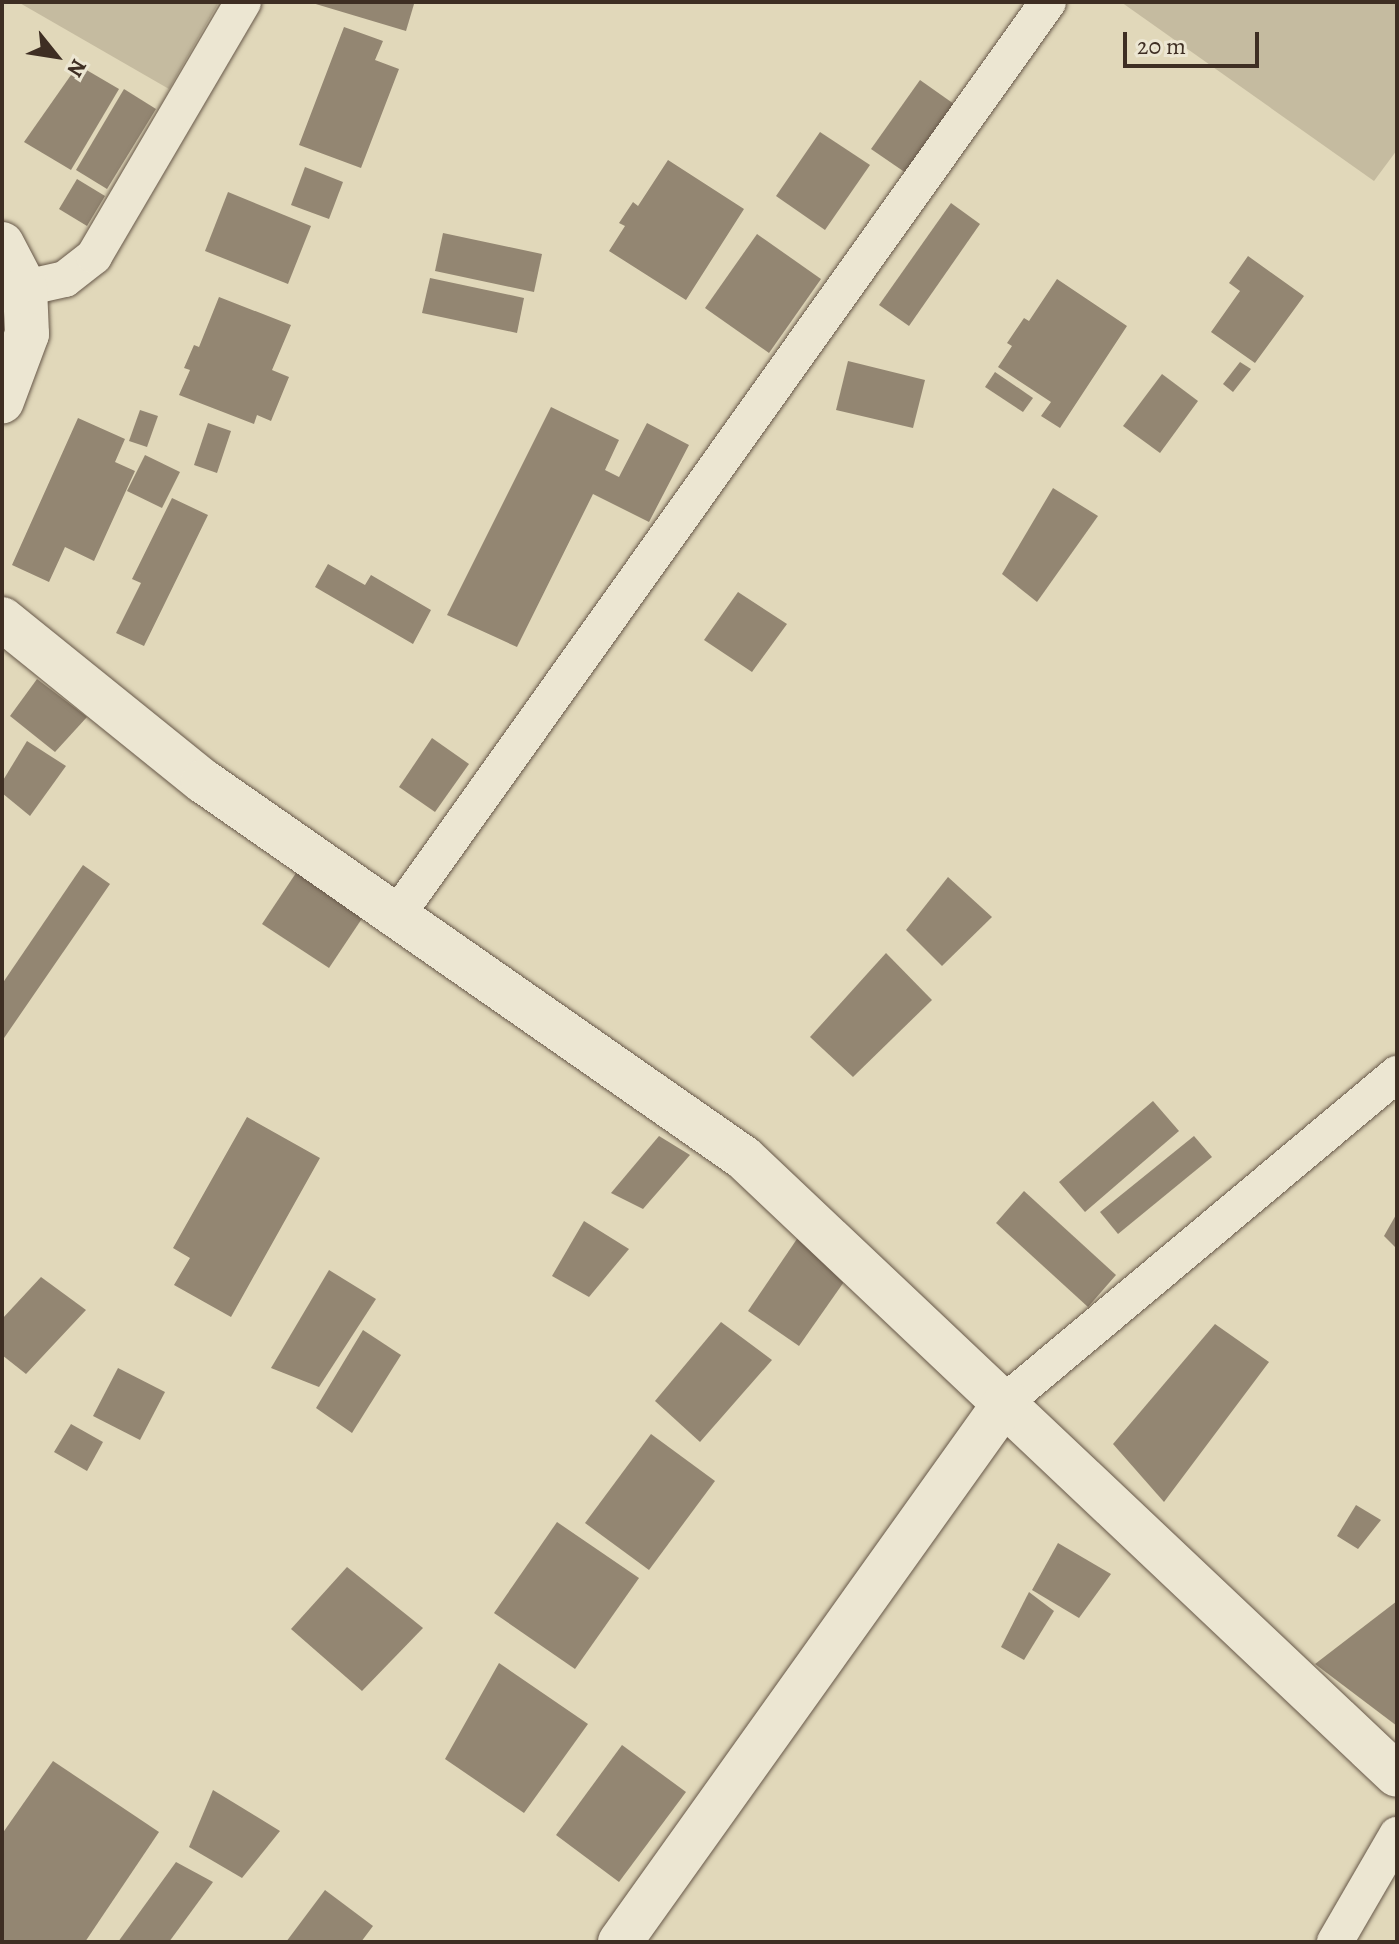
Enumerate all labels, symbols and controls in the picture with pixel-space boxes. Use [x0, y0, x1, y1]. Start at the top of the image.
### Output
north arrow [16, 16, 96, 96]
scale bar [1127, 16, 1263, 66]
text: 20 m [1137, 30, 1186, 62]
text: N [60, 54, 94, 82]

